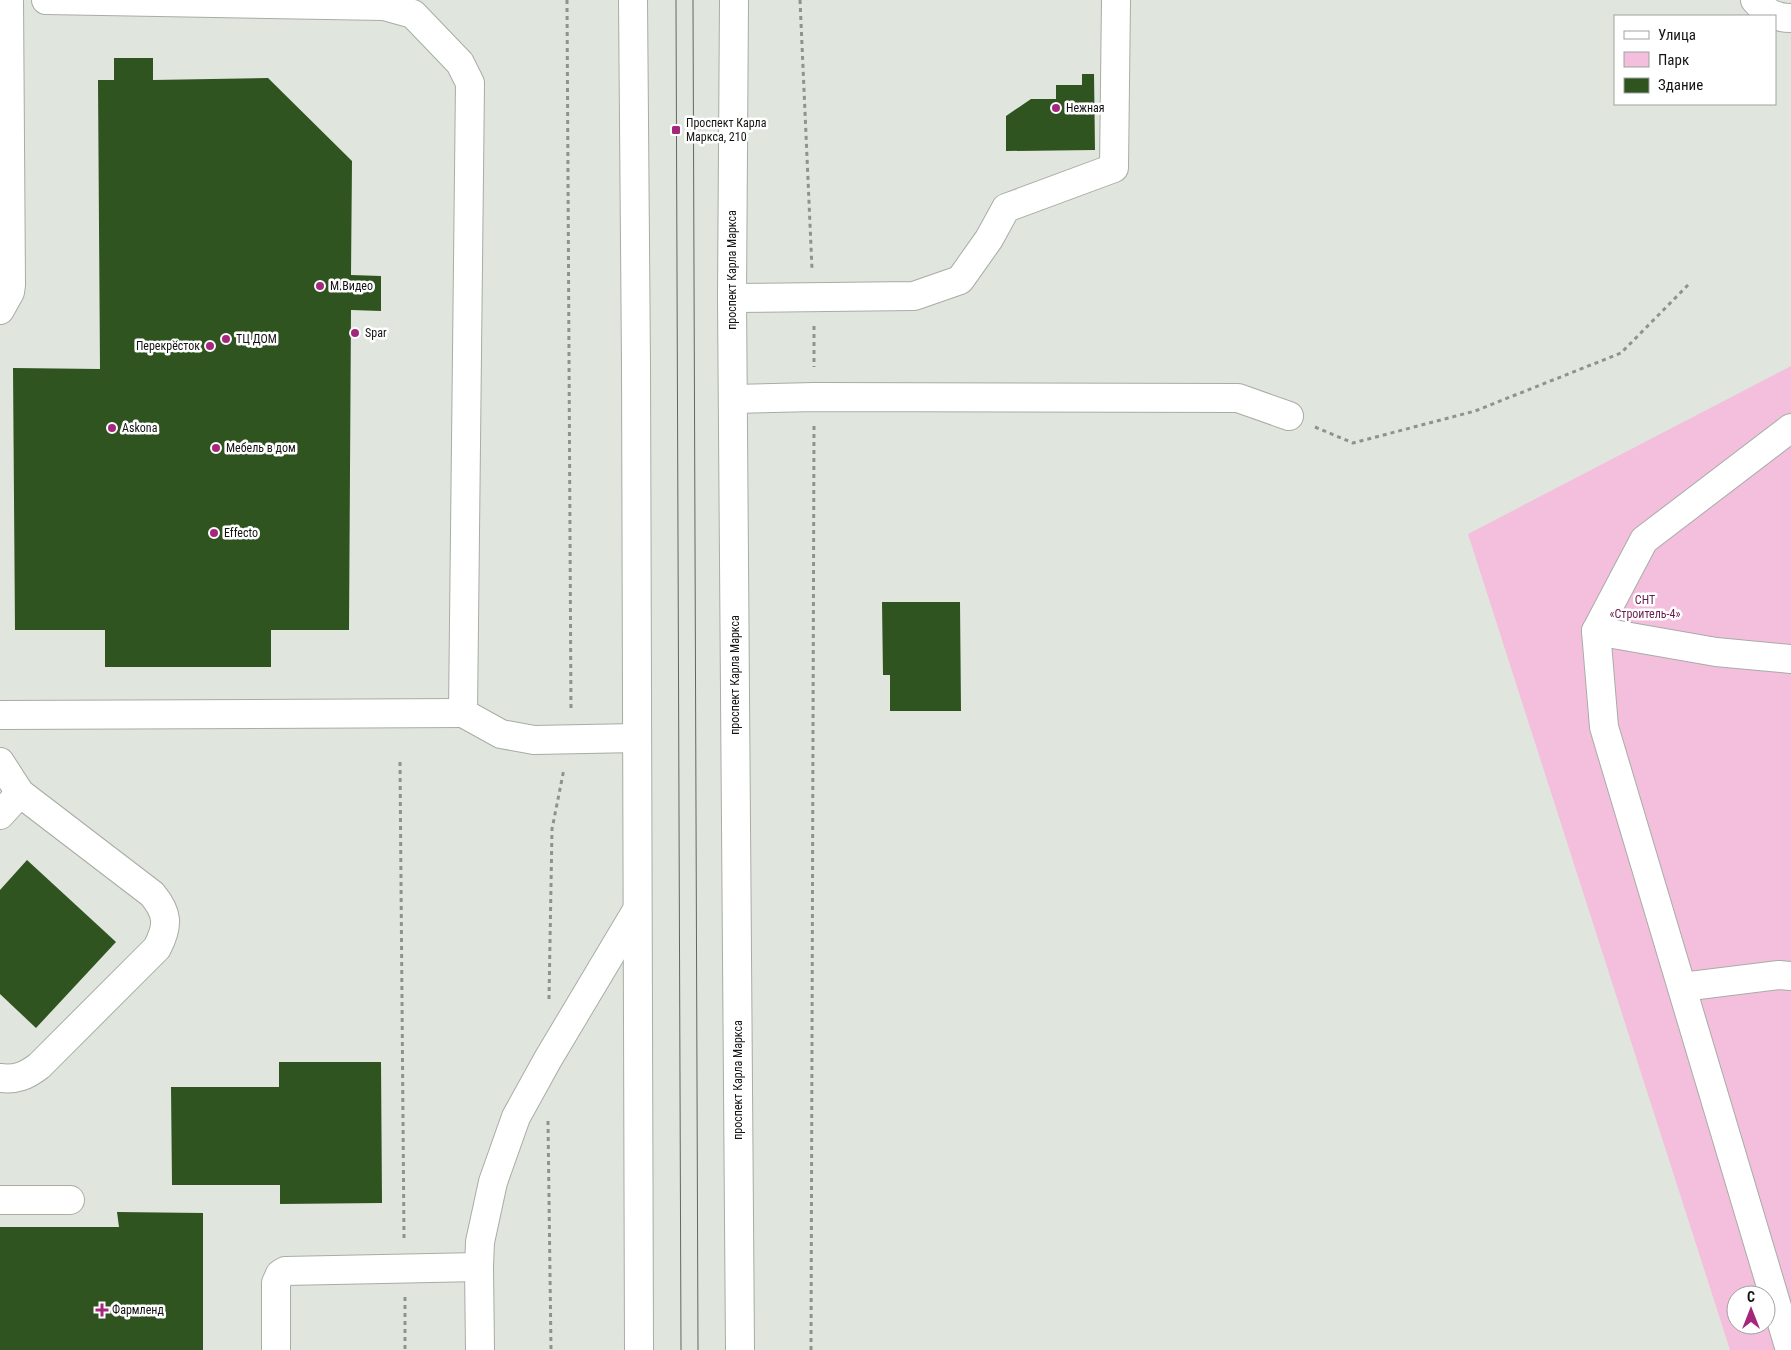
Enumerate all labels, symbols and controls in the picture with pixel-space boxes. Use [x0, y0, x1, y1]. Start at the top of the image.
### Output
legend [1614, 15, 1776, 105]
text: Улица [1658, 26, 1696, 44]
text: Парк [1658, 51, 1689, 69]
text: Здание [1658, 76, 1703, 94]
place label: Нежная [1066, 101, 1105, 115]
marker: Нежная [1050, 102, 1062, 114]
place label: Проспект Карла Маркса, 210 [686, 116, 767, 144]
marker: Проспект Карла Маркса, 210 [670, 124, 682, 136]
street label: проспект Карла Маркса [725, 210, 739, 330]
place label: М.Видео [330, 279, 373, 293]
marker: М.Видео [314, 280, 326, 292]
place label: Spar [365, 326, 387, 340]
marker: Spar [349, 327, 361, 339]
place label: ТЦ ДОМ [236, 332, 277, 346]
marker: ТЦ ДОМ [220, 333, 232, 345]
place label: Перекрёсток [136, 339, 200, 353]
marker: Перекрёсток [204, 340, 216, 352]
place label: Askona [122, 421, 158, 435]
marker: Askona [106, 422, 118, 434]
place label: Мебель в дом [226, 441, 296, 455]
marker: Мебель в дом [210, 442, 222, 454]
place label: Effecto [224, 526, 258, 540]
marker: Effecto [208, 527, 220, 539]
park label: СНТ «Строитель-4» [1609, 593, 1681, 621]
street label: проспект Карла Маркса [728, 615, 742, 735]
street label: проспект Карла Маркса [731, 1020, 745, 1140]
north arrow [1726, 1285, 1776, 1335]
text: С [1747, 1289, 1755, 1305]
place label: Фармленд [112, 1303, 164, 1317]
marker: Фармленд [96, 1304, 108, 1316]

